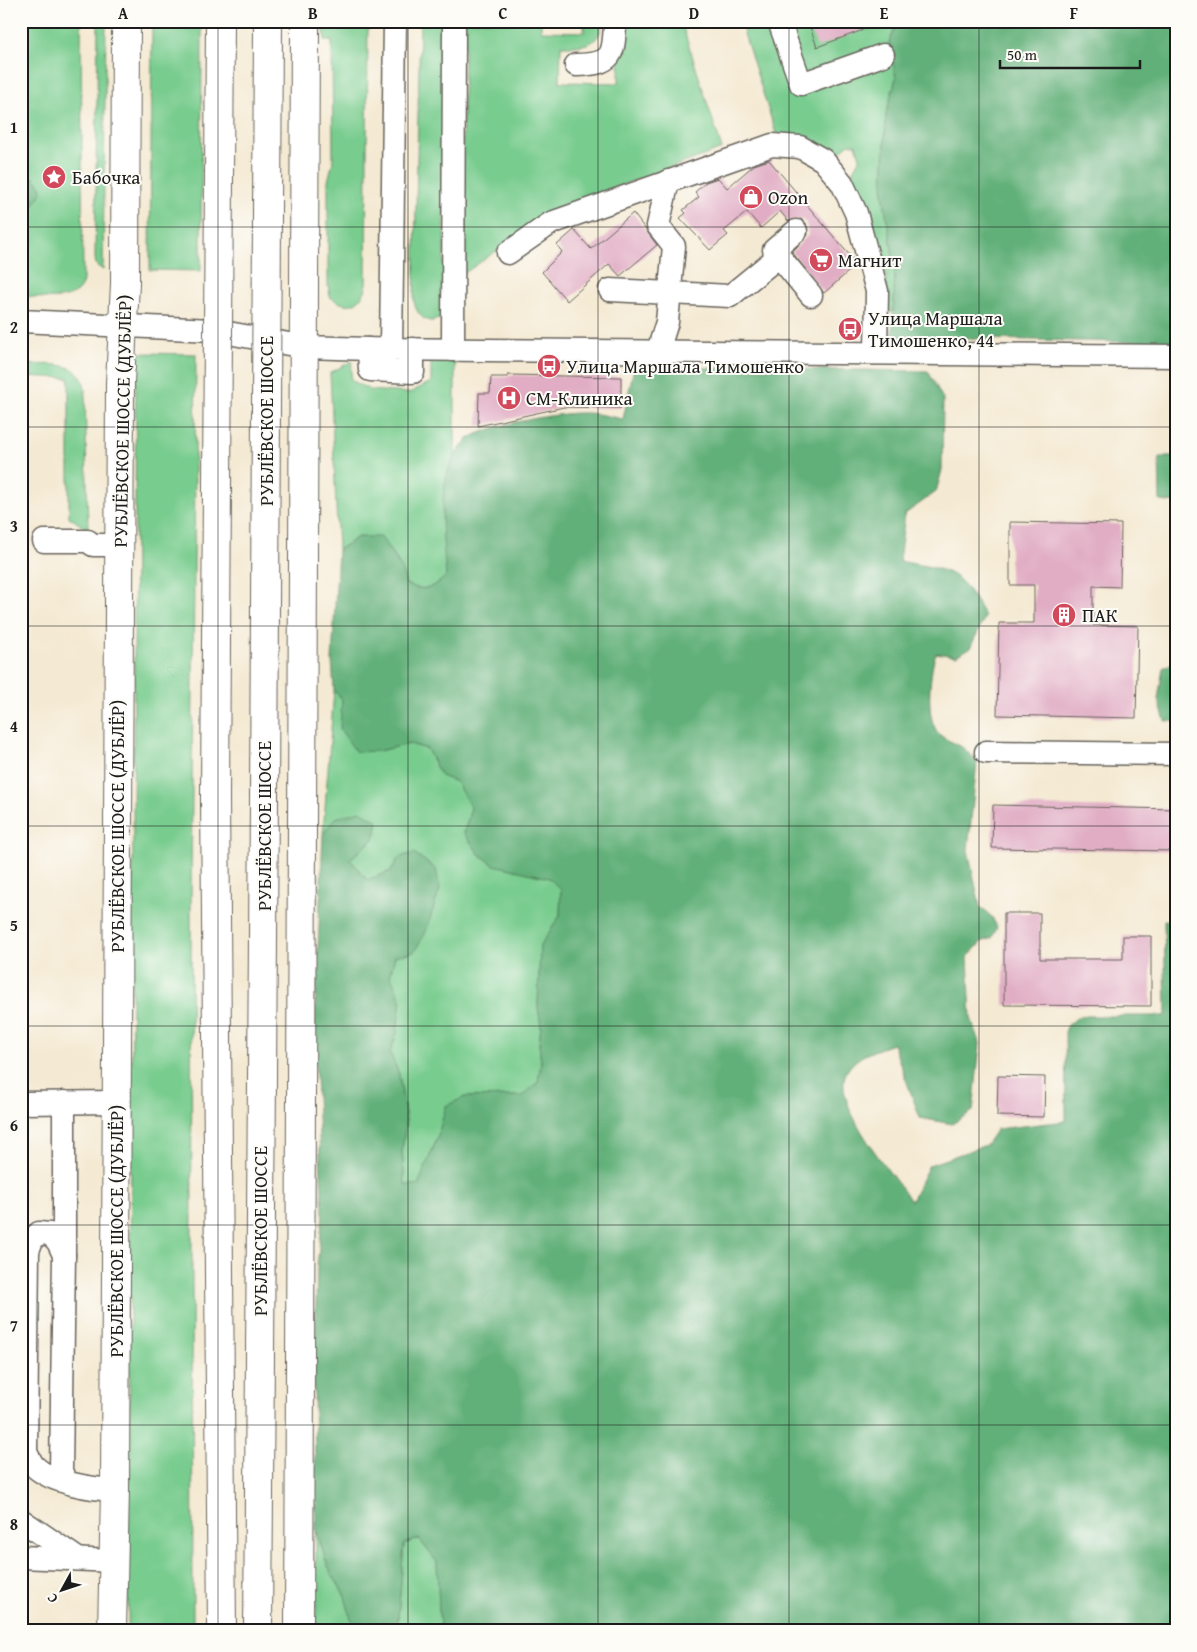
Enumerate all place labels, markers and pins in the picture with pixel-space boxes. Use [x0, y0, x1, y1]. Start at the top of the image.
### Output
place label: Бабочка [72, 163, 140, 191]
place icon: Бабочка [41, 164, 67, 190]
place label: Ozon [768, 183, 809, 211]
shop icon: Ozon [738, 184, 764, 210]
place label: Магнит [838, 246, 902, 274]
supermarket icon: Магнит [808, 247, 834, 273]
place label: Улица Маршала Тимошенко, 44 [868, 304, 1003, 354]
bus stop icon: Улица Маршала Тимошенко, 44 [837, 316, 863, 342]
place label: Улица Маршала Тимошенко [566, 352, 804, 380]
bus stop icon: Улица Маршала Тимошенко [536, 353, 562, 379]
place label: СМ-Клиника [526, 384, 633, 412]
hospital icon: СМ-Клиника [496, 385, 522, 411]
place label: ПАК [1082, 601, 1118, 629]
building icon: ПАК [1051, 602, 1077, 628]

